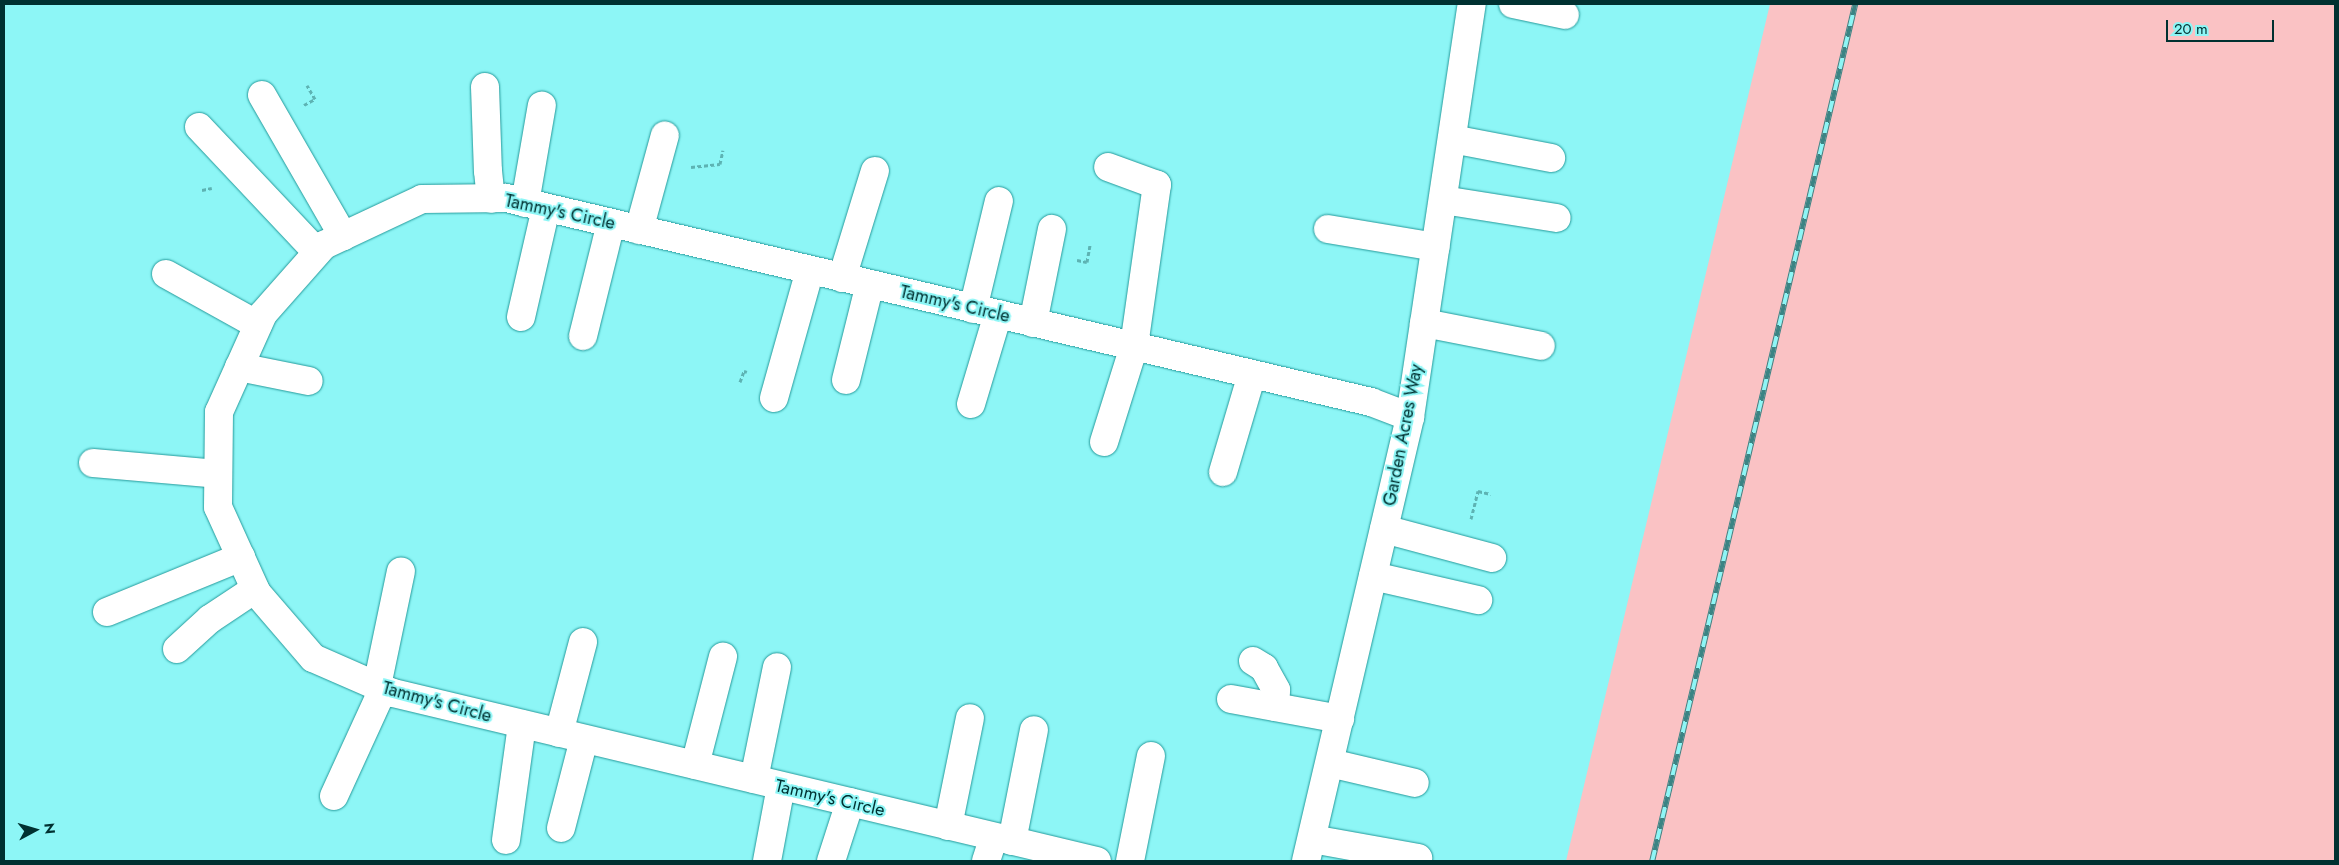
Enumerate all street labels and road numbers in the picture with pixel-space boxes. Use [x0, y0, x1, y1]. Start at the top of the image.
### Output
street label: Tammy's Circle [503, 190, 617, 234]
street label: Tammy's Circle [898, 281, 1012, 327]
street label: Garden Acres Way [1379, 362, 1427, 508]
street label: Tammy's Circle [380, 677, 494, 727]
street label: Tammy's Circle [773, 775, 887, 821]

